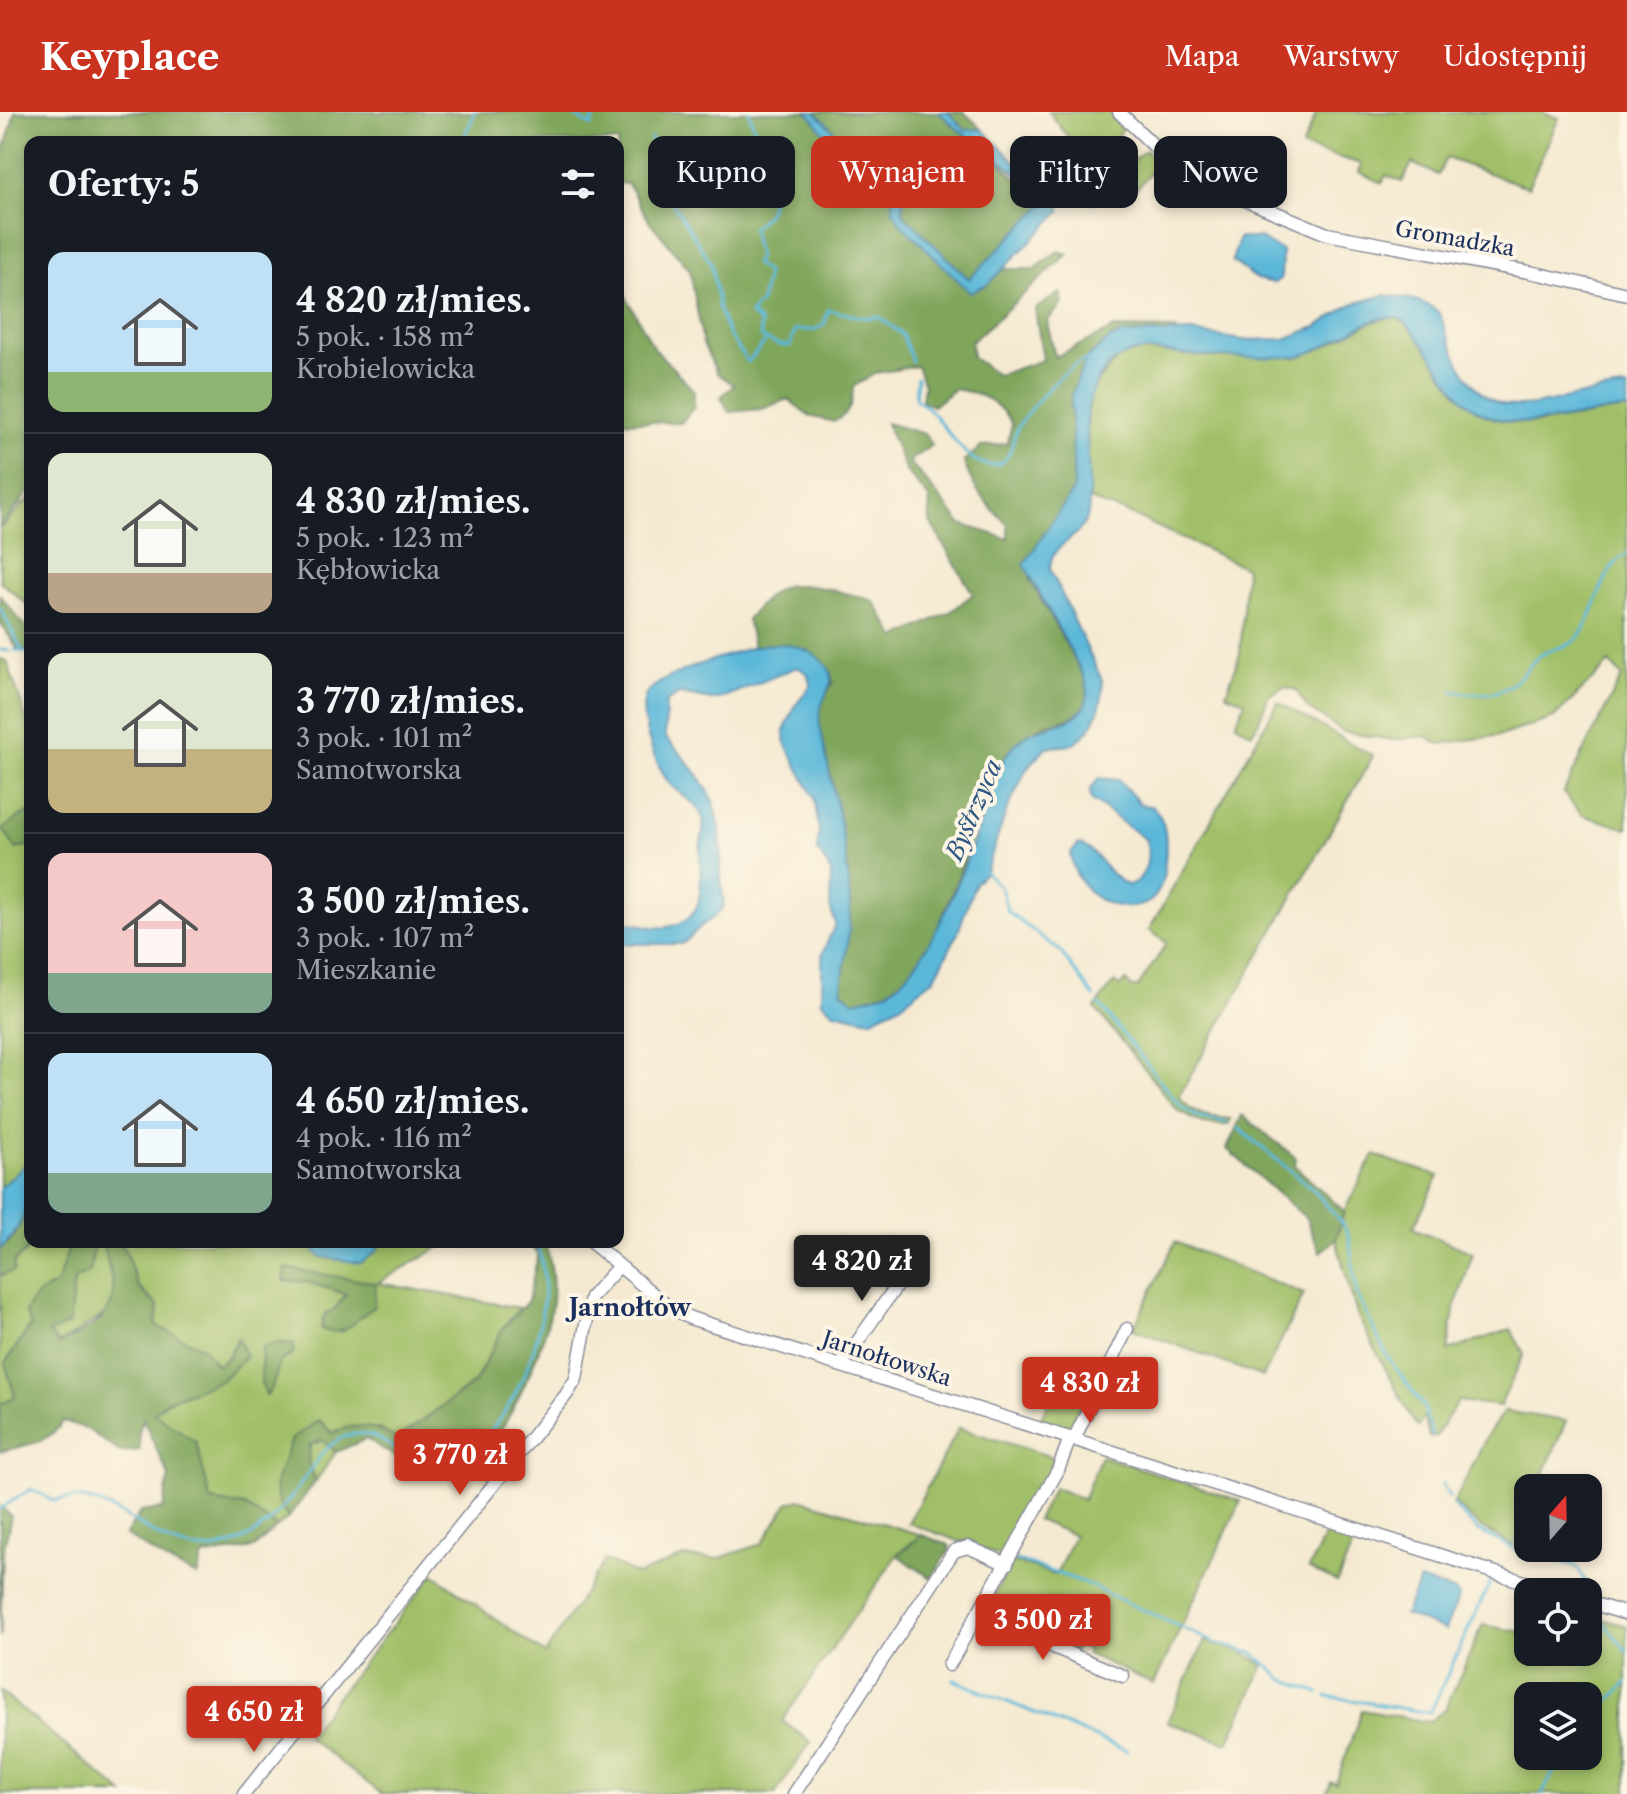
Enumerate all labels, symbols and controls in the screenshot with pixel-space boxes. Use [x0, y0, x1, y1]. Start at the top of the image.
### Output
text: Keyplace [40, 33, 219, 80]
text: Mapa [1165, 39, 1240, 73]
text: Warstwy [1284, 39, 1399, 73]
text: Udostępnij [1443, 39, 1587, 73]
chip: Kupno [648, 136, 795, 208]
chip: Wynajem [811, 136, 994, 208]
chip: Filtry [1010, 136, 1138, 208]
chip: Nowe [1154, 136, 1287, 208]
icon: filters [556, 162, 600, 206]
text: Oferty: 5 [48, 163, 200, 205]
street label: Gromadzka [1393, 215, 1517, 262]
text: 4 820 zł/mies. [296, 279, 531, 321]
icon: home [112, 284, 208, 380]
text: 5 pok. · 158 m² [296, 321, 474, 353]
text: Krobielowicka [296, 353, 475, 385]
text: 4 830 zł/mies. [296, 480, 531, 522]
icon: home [112, 485, 208, 581]
text: 5 pok. · 123 m² [296, 522, 474, 554]
text: Kębłowicka [296, 554, 440, 586]
text: 3 770 zł/mies. [296, 680, 525, 722]
icon: home [112, 685, 208, 781]
text: 3 pok. · 101 m² [296, 722, 472, 754]
text: Samotworska [296, 754, 462, 786]
water label: Bystrzyca [939, 755, 1008, 866]
text: 3 500 zł/mies. [296, 880, 530, 922]
icon: home [112, 885, 208, 981]
text: 3 pok. · 107 m² [296, 922, 474, 954]
text: Mieszkanie [296, 954, 436, 986]
text: 4 650 zł/mies. [296, 1080, 529, 1122]
icon: home [112, 1085, 208, 1181]
text: 4 pok. · 116 m² [296, 1122, 472, 1154]
text: Samotworska [296, 1154, 462, 1186]
pin: 4 820 zł [779, 1235, 945, 1303]
text: 4 820 zł [812, 1245, 912, 1277]
district label: Jarnołtów [565, 1293, 692, 1322]
street label: Jarnołtowska [816, 1324, 955, 1392]
pin: 4 830 zł [1007, 1357, 1173, 1425]
text: 4 830 zł [1040, 1367, 1140, 1399]
pin: 3 770 zł [377, 1429, 543, 1497]
text: 3 770 zł [412, 1439, 508, 1471]
north arrow [1514, 1474, 1602, 1562]
map controls [1514, 1474, 1602, 1770]
button: locate [1514, 1578, 1602, 1666]
pin: 3 500 zł [960, 1594, 1126, 1662]
text: 3 500 zł [993, 1604, 1093, 1636]
button: layers [1514, 1682, 1602, 1770]
pin: 4 650 zł [171, 1686, 337, 1754]
text: 4 650 zł [205, 1696, 303, 1728]

